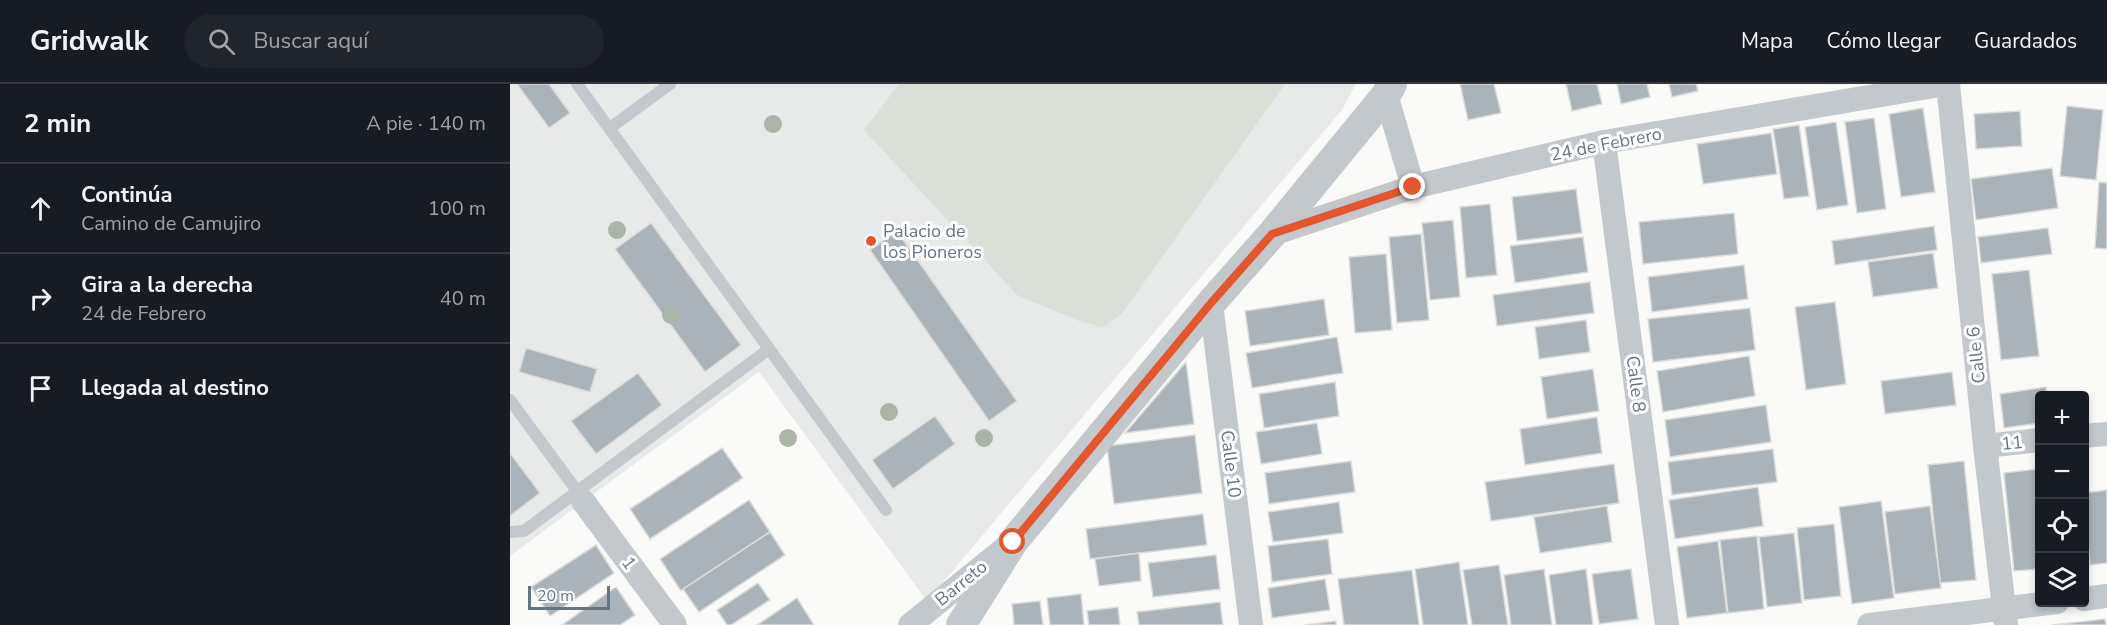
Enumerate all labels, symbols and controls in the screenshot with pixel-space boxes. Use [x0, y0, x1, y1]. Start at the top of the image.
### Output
search box [184, 14, 604, 68]
text: Gridwalk [30, 22, 148, 60]
icon: search [205, 25, 238, 58]
text: Buscar aquí [253, 26, 368, 56]
text: Mapa [1741, 27, 1793, 55]
text: Cómo llegar [1826, 27, 1941, 55]
text: Guardados [1974, 27, 2077, 55]
text: 2 min [24, 106, 91, 141]
text: A pie · 140 m [366, 110, 486, 137]
street label: 24 de Febrero [1548, 121, 1664, 167]
route end [1399, 173, 1425, 199]
text: Continúa [81, 180, 172, 210]
icon: ahead [24, 192, 57, 225]
text: 100 m [428, 195, 486, 222]
text: Camino de Camujiro [81, 210, 261, 237]
place label: Palacio de los Pioneros [883, 219, 982, 264]
marker: Palacio de los Pioneros [864, 234, 878, 248]
text: Gira a la derecha [81, 270, 253, 300]
icon: right [24, 282, 57, 315]
text: 40 m [440, 285, 486, 312]
text: 24 de Febrero [81, 300, 206, 327]
street label: Calle 6 [1961, 325, 1991, 385]
street label: Calle 8 [1621, 354, 1651, 414]
icon: arrive [24, 372, 57, 405]
text: Llegada al destino [81, 373, 269, 403]
map controls [2035, 391, 2089, 607]
button: + [2035, 391, 2089, 445]
street label: Calle 10 [1215, 429, 1247, 499]
street label: 11 [2000, 430, 2024, 456]
button: − [2035, 445, 2089, 499]
button: locate [2035, 499, 2089, 553]
route start [999, 528, 1025, 554]
street label: 1 [616, 552, 642, 574]
button: layers [2035, 553, 2089, 607]
street label: Barreto [930, 555, 992, 611]
scale bar [528, 583, 610, 610]
text: 20 m [537, 585, 574, 607]

